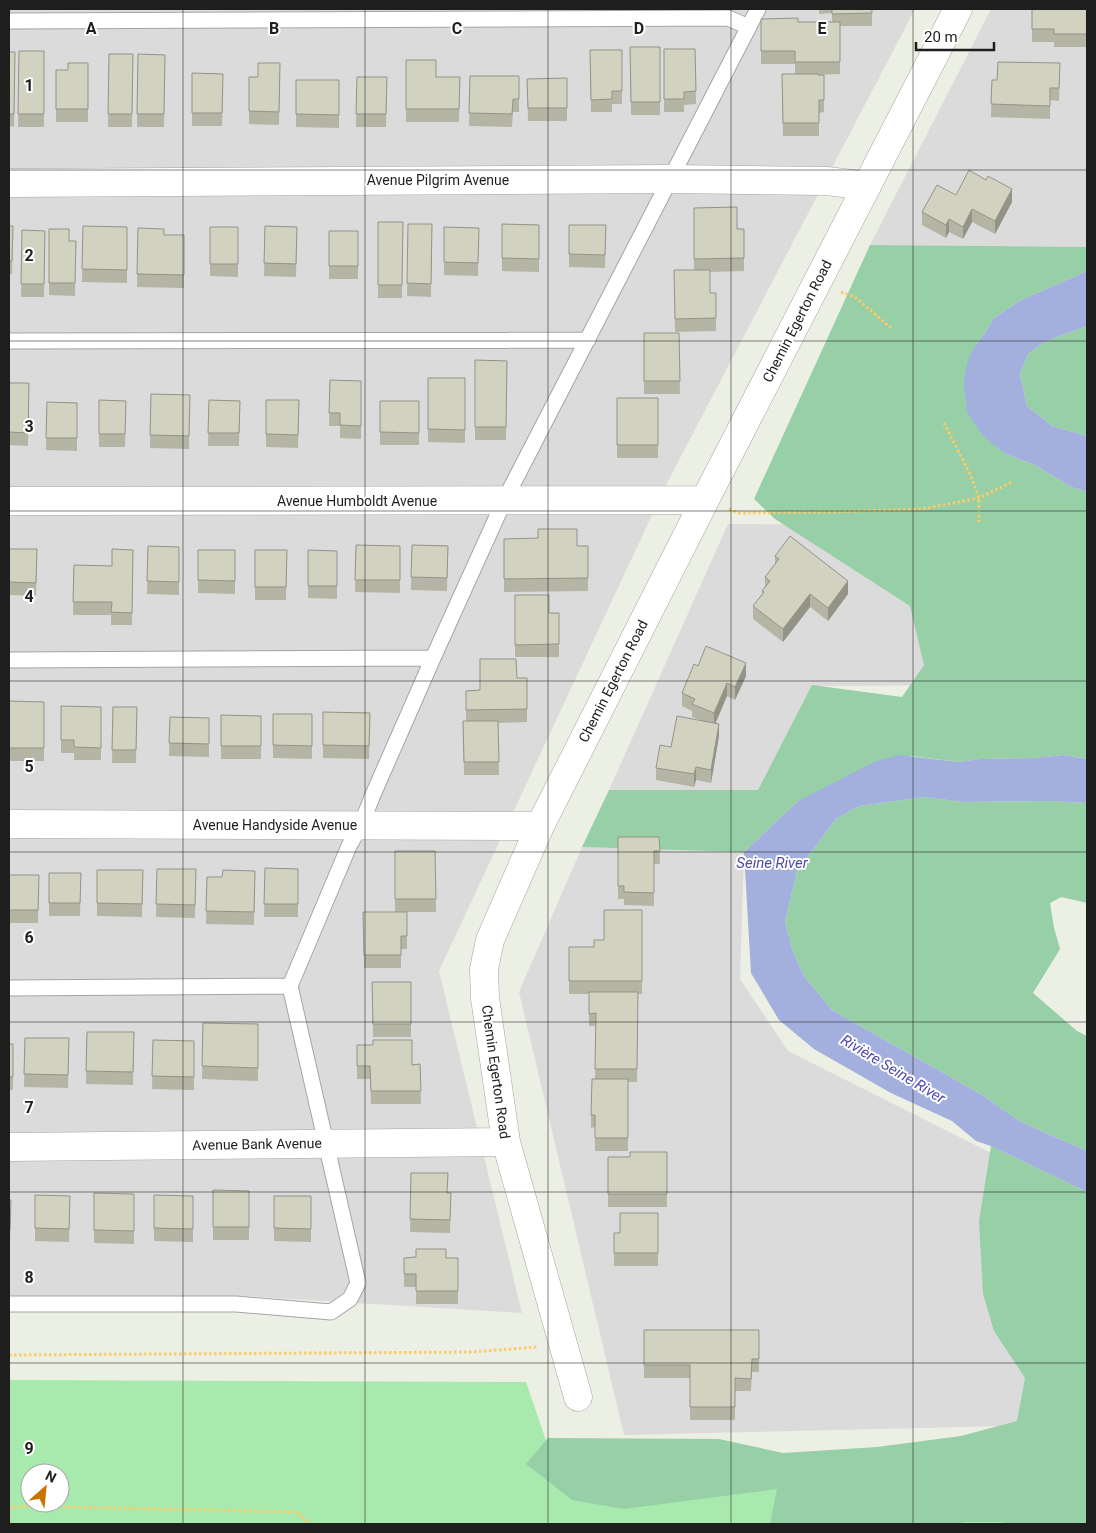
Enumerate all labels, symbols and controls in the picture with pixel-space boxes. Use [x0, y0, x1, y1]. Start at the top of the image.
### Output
text: A [86, 19, 97, 38]
text: B [269, 19, 279, 38]
text: C [452, 19, 462, 38]
text: D [634, 19, 644, 38]
text: E [818, 19, 827, 38]
scale bar [916, 20, 994, 52]
text: 20 m [924, 28, 958, 46]
text: 1 [24, 76, 34, 95]
street label: Avenue Pilgrim Avenue [367, 172, 509, 188]
text: 2 [24, 246, 34, 265]
street label: Chemin Egerton Road [759, 257, 835, 385]
text: 3 [24, 417, 34, 436]
street label: Avenue Humboldt Avenue [277, 493, 437, 509]
text: 4 [24, 587, 34, 606]
street label: Chemin Egerton Road [575, 617, 651, 745]
text: 5 [24, 757, 34, 776]
street label: Avenue Handyside Avenue [193, 817, 357, 833]
water label: Seine River [736, 854, 809, 872]
text: 6 [24, 928, 34, 947]
street label: Chemin Egerton Road [479, 1004, 513, 1140]
water label: Rivière Seine River [838, 1031, 949, 1108]
text: 7 [24, 1098, 34, 1117]
street label: Avenue Bank Avenue [192, 1135, 322, 1153]
text: 8 [24, 1268, 34, 1287]
text: 9 [24, 1439, 34, 1458]
north arrow [20, 1463, 70, 1513]
text: N [43, 1467, 59, 1486]

